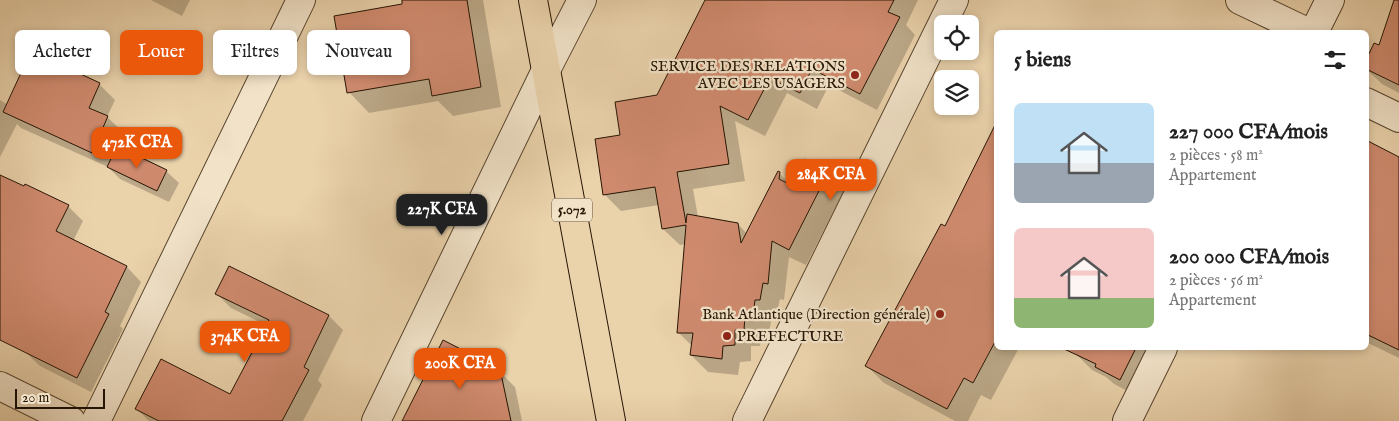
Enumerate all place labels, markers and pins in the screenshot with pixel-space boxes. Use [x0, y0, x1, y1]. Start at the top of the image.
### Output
place label: SERVICE DES RELATIONS AVEC LES USAGERS [650, 57, 845, 93]
marker: SERVICE DES RELATIONS AVEC LES USAGERS [849, 69, 861, 81]
pin: 472K CFA [85, 126, 189, 169]
pin: 284K CFA [779, 158, 883, 201]
pin: 227K CFA [390, 194, 494, 236]
place label: Bank Atlantique (Direction générale) [702, 305, 930, 324]
marker: Bank Atlantique (Direction générale) [934, 308, 946, 320]
pin: 374K CFA [193, 320, 297, 363]
place label: PREFECTURE [737, 327, 843, 346]
marker: PREFECTURE [721, 330, 733, 342]
pin: 200K CFA [408, 348, 512, 390]

